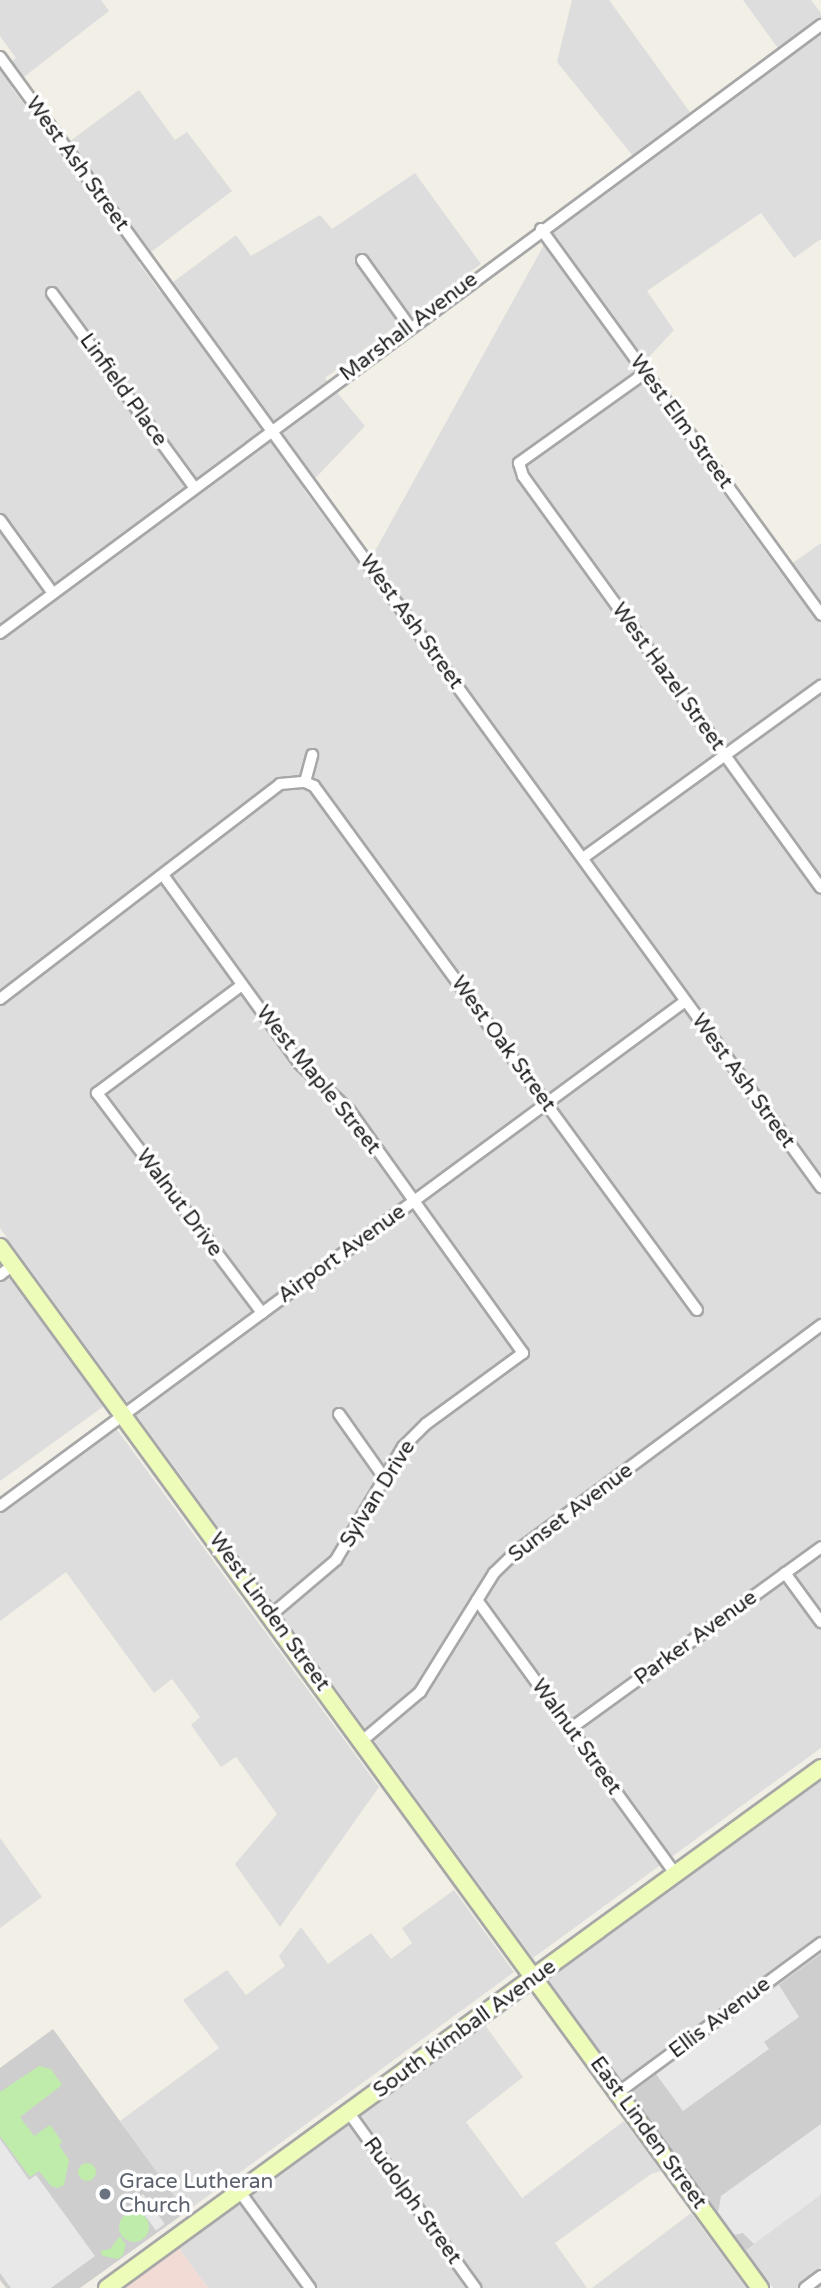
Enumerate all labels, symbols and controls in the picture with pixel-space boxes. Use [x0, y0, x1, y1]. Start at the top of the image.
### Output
street label: West Ash Street [20, 92, 134, 236]
street label: Marshall Avenue [335, 267, 483, 387]
street label: Linfield Place [74, 329, 172, 451]
street label: West Elm Street [624, 350, 738, 494]
street label: West Ash Street [354, 550, 468, 694]
street label: West Hazel Street [606, 598, 730, 756]
street label: West Oak Street [445, 971, 561, 1117]
street label: West Maple Street [250, 1001, 386, 1159]
street label: West Ash Street [686, 1009, 800, 1153]
street label: Walnut Drive [130, 1144, 228, 1262]
street label: Airport Avenue [273, 1199, 411, 1309]
street label: Sylvan Drive [335, 1436, 421, 1552]
street label: Sunset Avenue [504, 1458, 638, 1568]
street label: West Linden Street [203, 1528, 335, 1696]
street label: Parker Avenue [630, 1585, 762, 1691]
street label: Walnut Street [526, 1674, 626, 1800]
street label: South Kimball Avenue [369, 1954, 561, 2104]
street label: Ellis Avenue [665, 1972, 775, 2064]
street label: East Linden Street [584, 2052, 712, 2214]
street label: Rudolph Street [358, 2133, 466, 2269]
place label: Grace Lutheran Church [119, 2169, 273, 2219]
marker: Grace Lutheran Church [97, 2186, 113, 2202]

